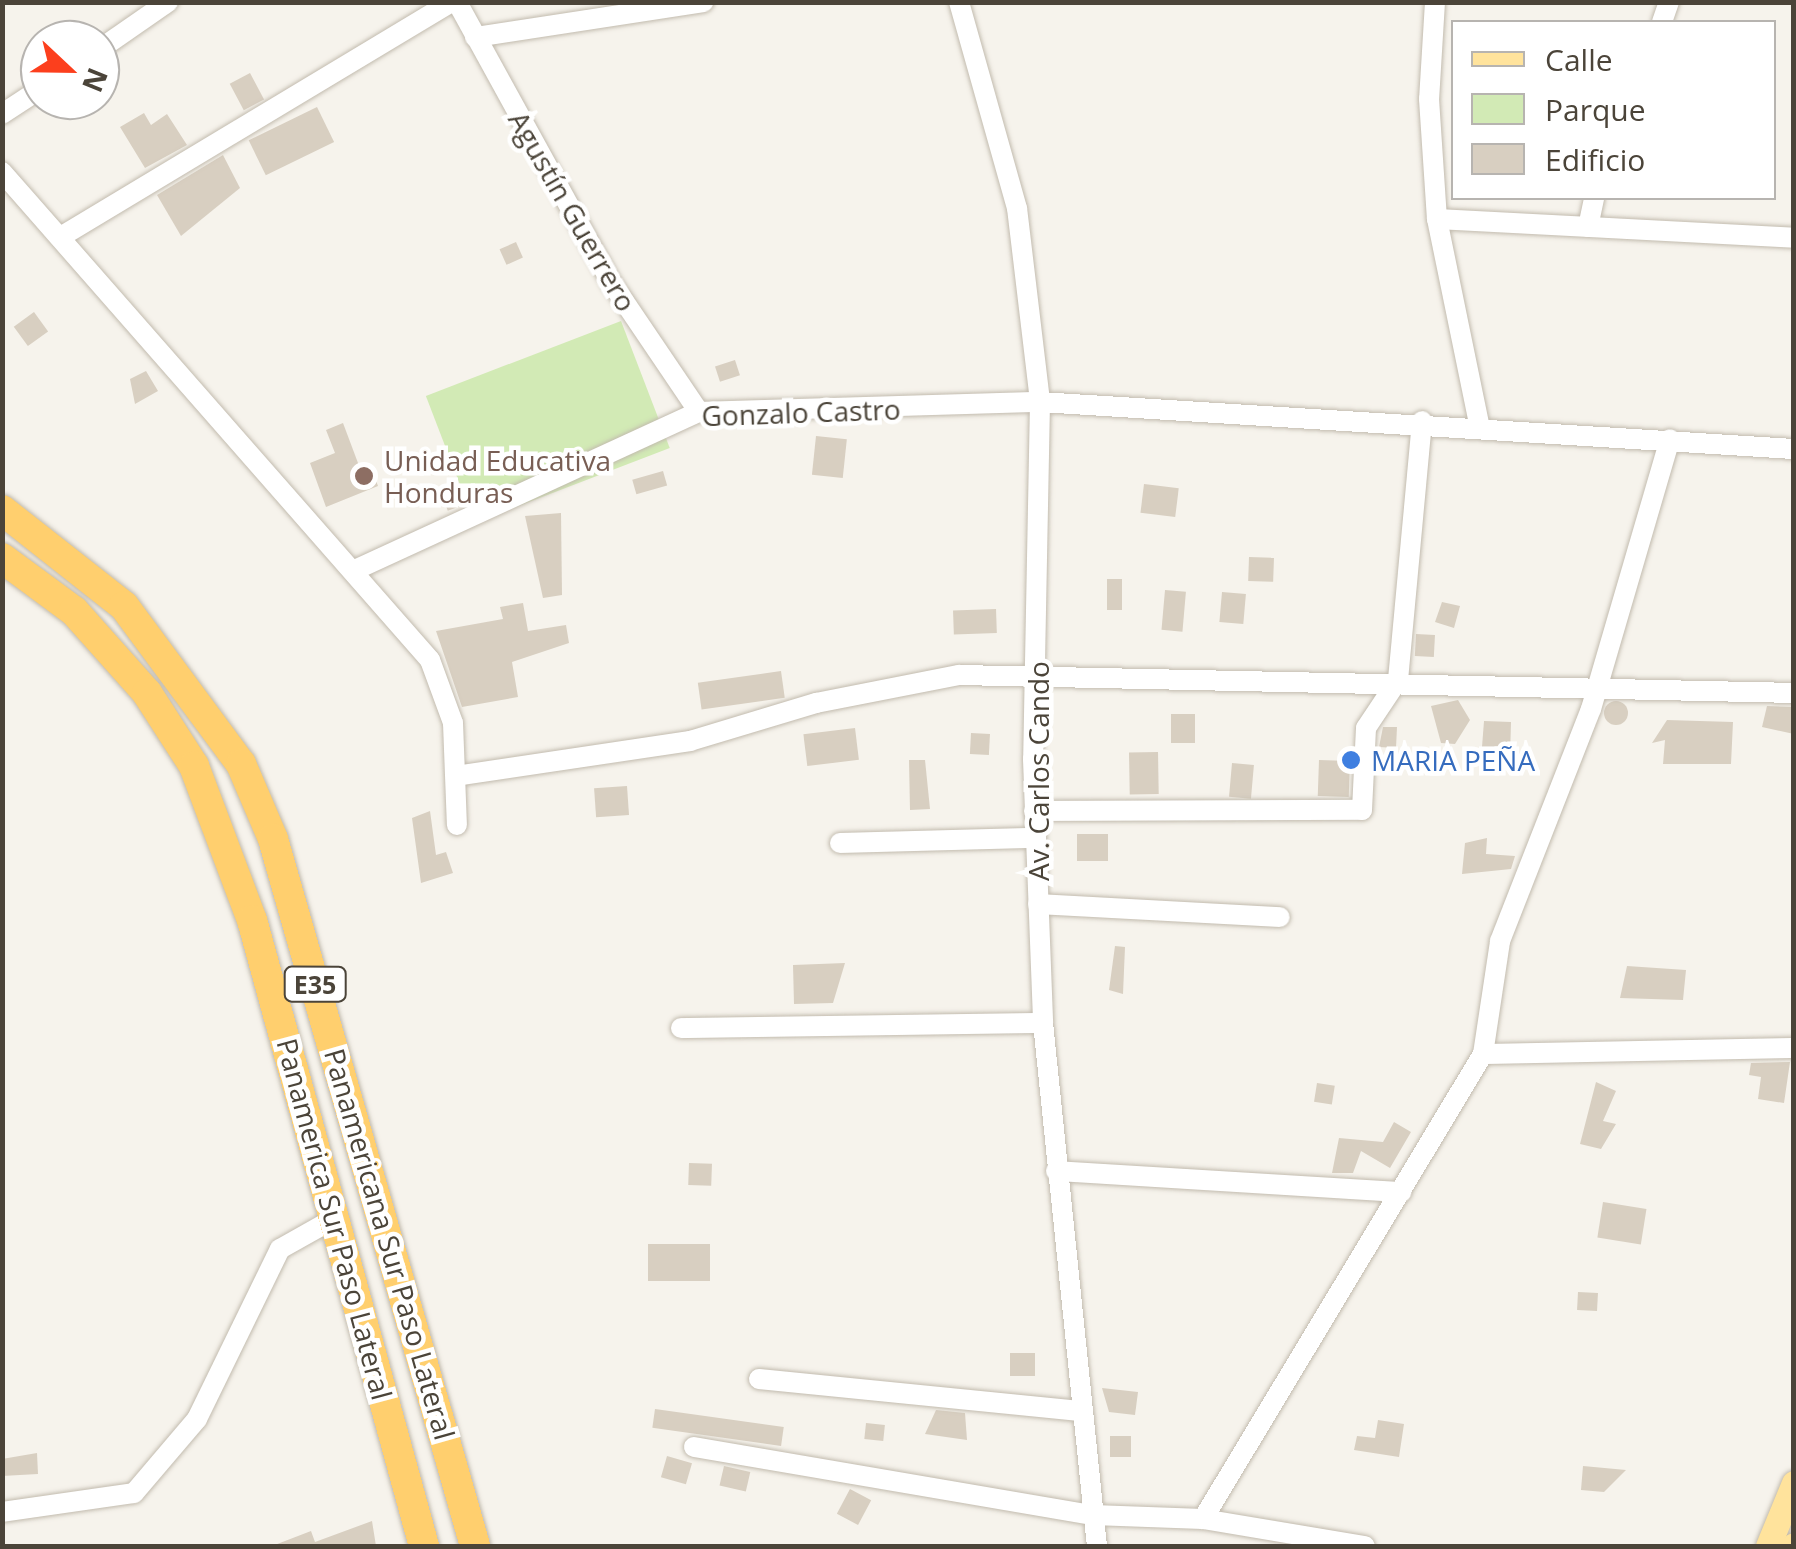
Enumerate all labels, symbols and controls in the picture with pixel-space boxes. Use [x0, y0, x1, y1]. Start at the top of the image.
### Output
north arrow [20, 20, 120, 120]
legend [1451, 20, 1776, 200]
text: Calle [1545, 39, 1613, 80]
text: N [74, 63, 118, 98]
text: Parque [1545, 89, 1646, 130]
street label: Agustín Guerrero [502, 105, 644, 317]
text: Edificio [1545, 139, 1645, 180]
street label: Gonzalo Castro [701, 392, 901, 432]
place label: Unidad Educativa Honduras [384, 443, 611, 509]
marker: Unidad Educativa Honduras [353, 465, 375, 487]
street label: Av. Carlos Cando [1021, 661, 1055, 881]
place label: MARIA PEÑA [1371, 743, 1535, 777]
marker: MARIA PEÑA [1340, 749, 1362, 771]
road number: E35 [282, 964, 348, 1004]
street label: Panamerica Sur Paso Lateral [271, 1035, 399, 1403]
street label: Panamericana Sur Paso Lateral [318, 1045, 462, 1443]

